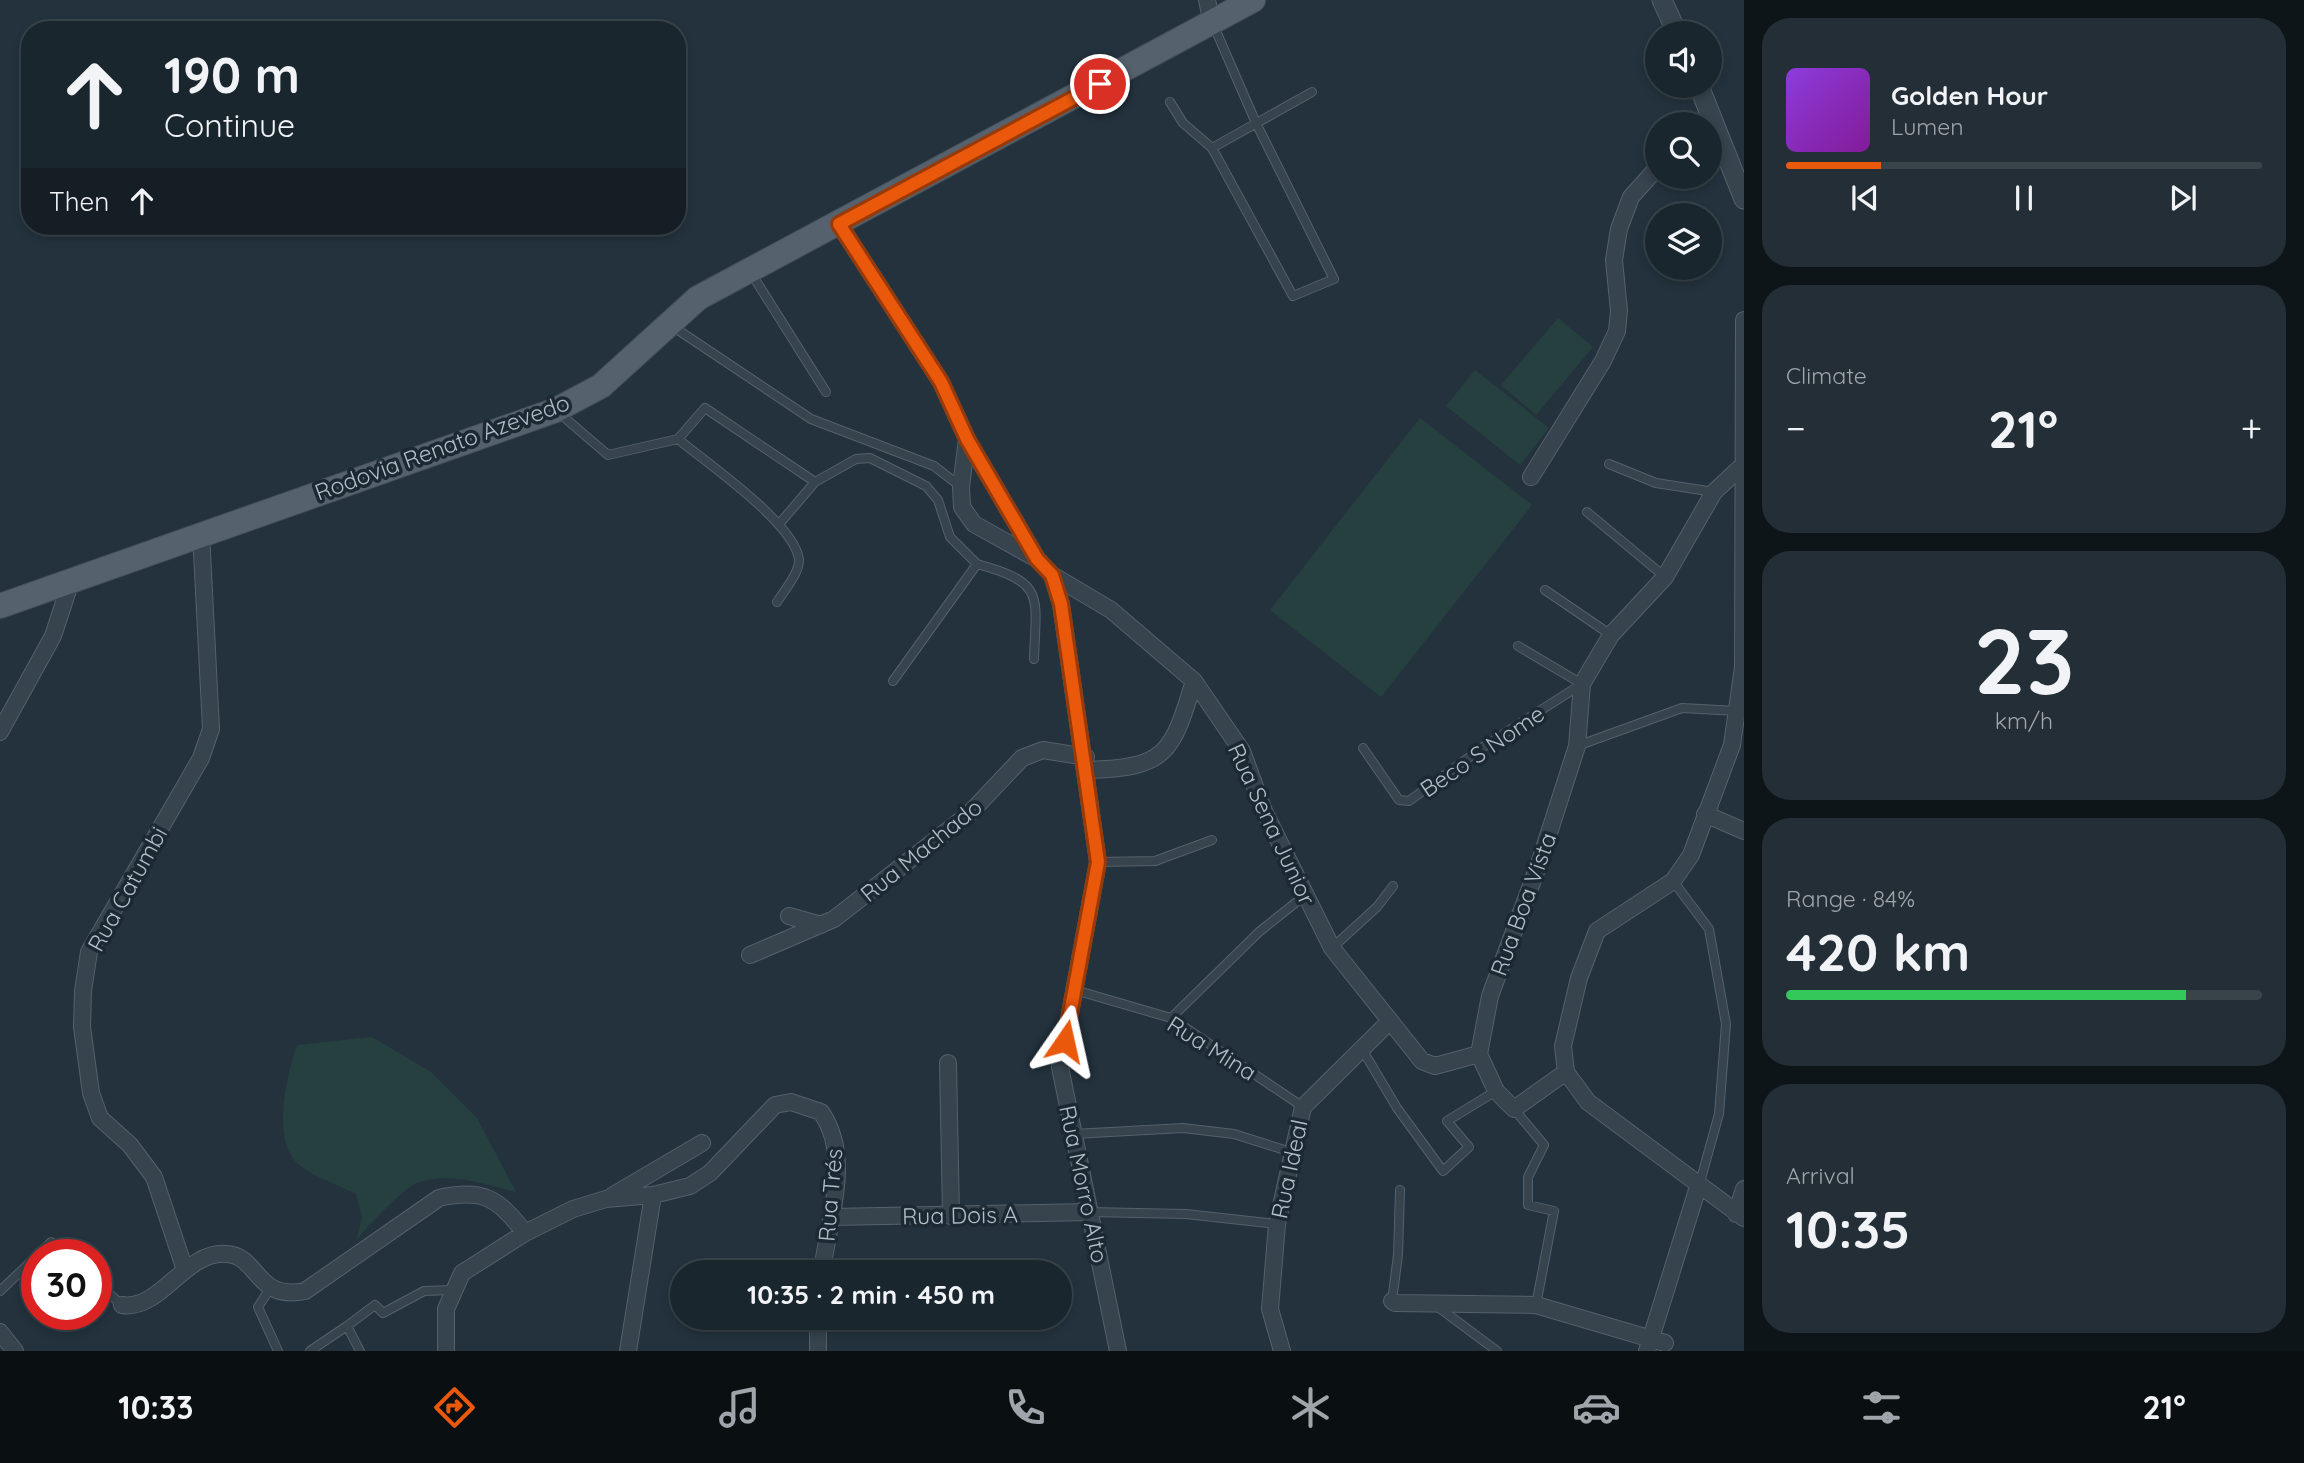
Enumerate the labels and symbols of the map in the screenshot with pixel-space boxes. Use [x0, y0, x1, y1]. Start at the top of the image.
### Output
pin [1070, 54, 1130, 114]
street label: Rodovia Renato Azevedo [311, 387, 573, 507]
street label: Beco S Nome [1414, 699, 1550, 803]
street label: Rua Sena Junior [1222, 739, 1322, 910]
street label: Rua Machado [854, 792, 988, 908]
street label: Rua Catumbi [81, 822, 173, 956]
street label: Rua Boa Vista [1484, 828, 1562, 980]
position arrow [1028, 1004, 1102, 1078]
street label: Rua Mina [1162, 1009, 1262, 1087]
street label: Rua Morro Alto [1053, 1103, 1115, 1265]
street label: Rua Ideal [1264, 1117, 1314, 1221]
street label: Rua Trés [811, 1147, 849, 1243]
street label: Rua Dois A [902, 1199, 1018, 1231]
speed limit sign: 30 [21, 1239, 112, 1330]

